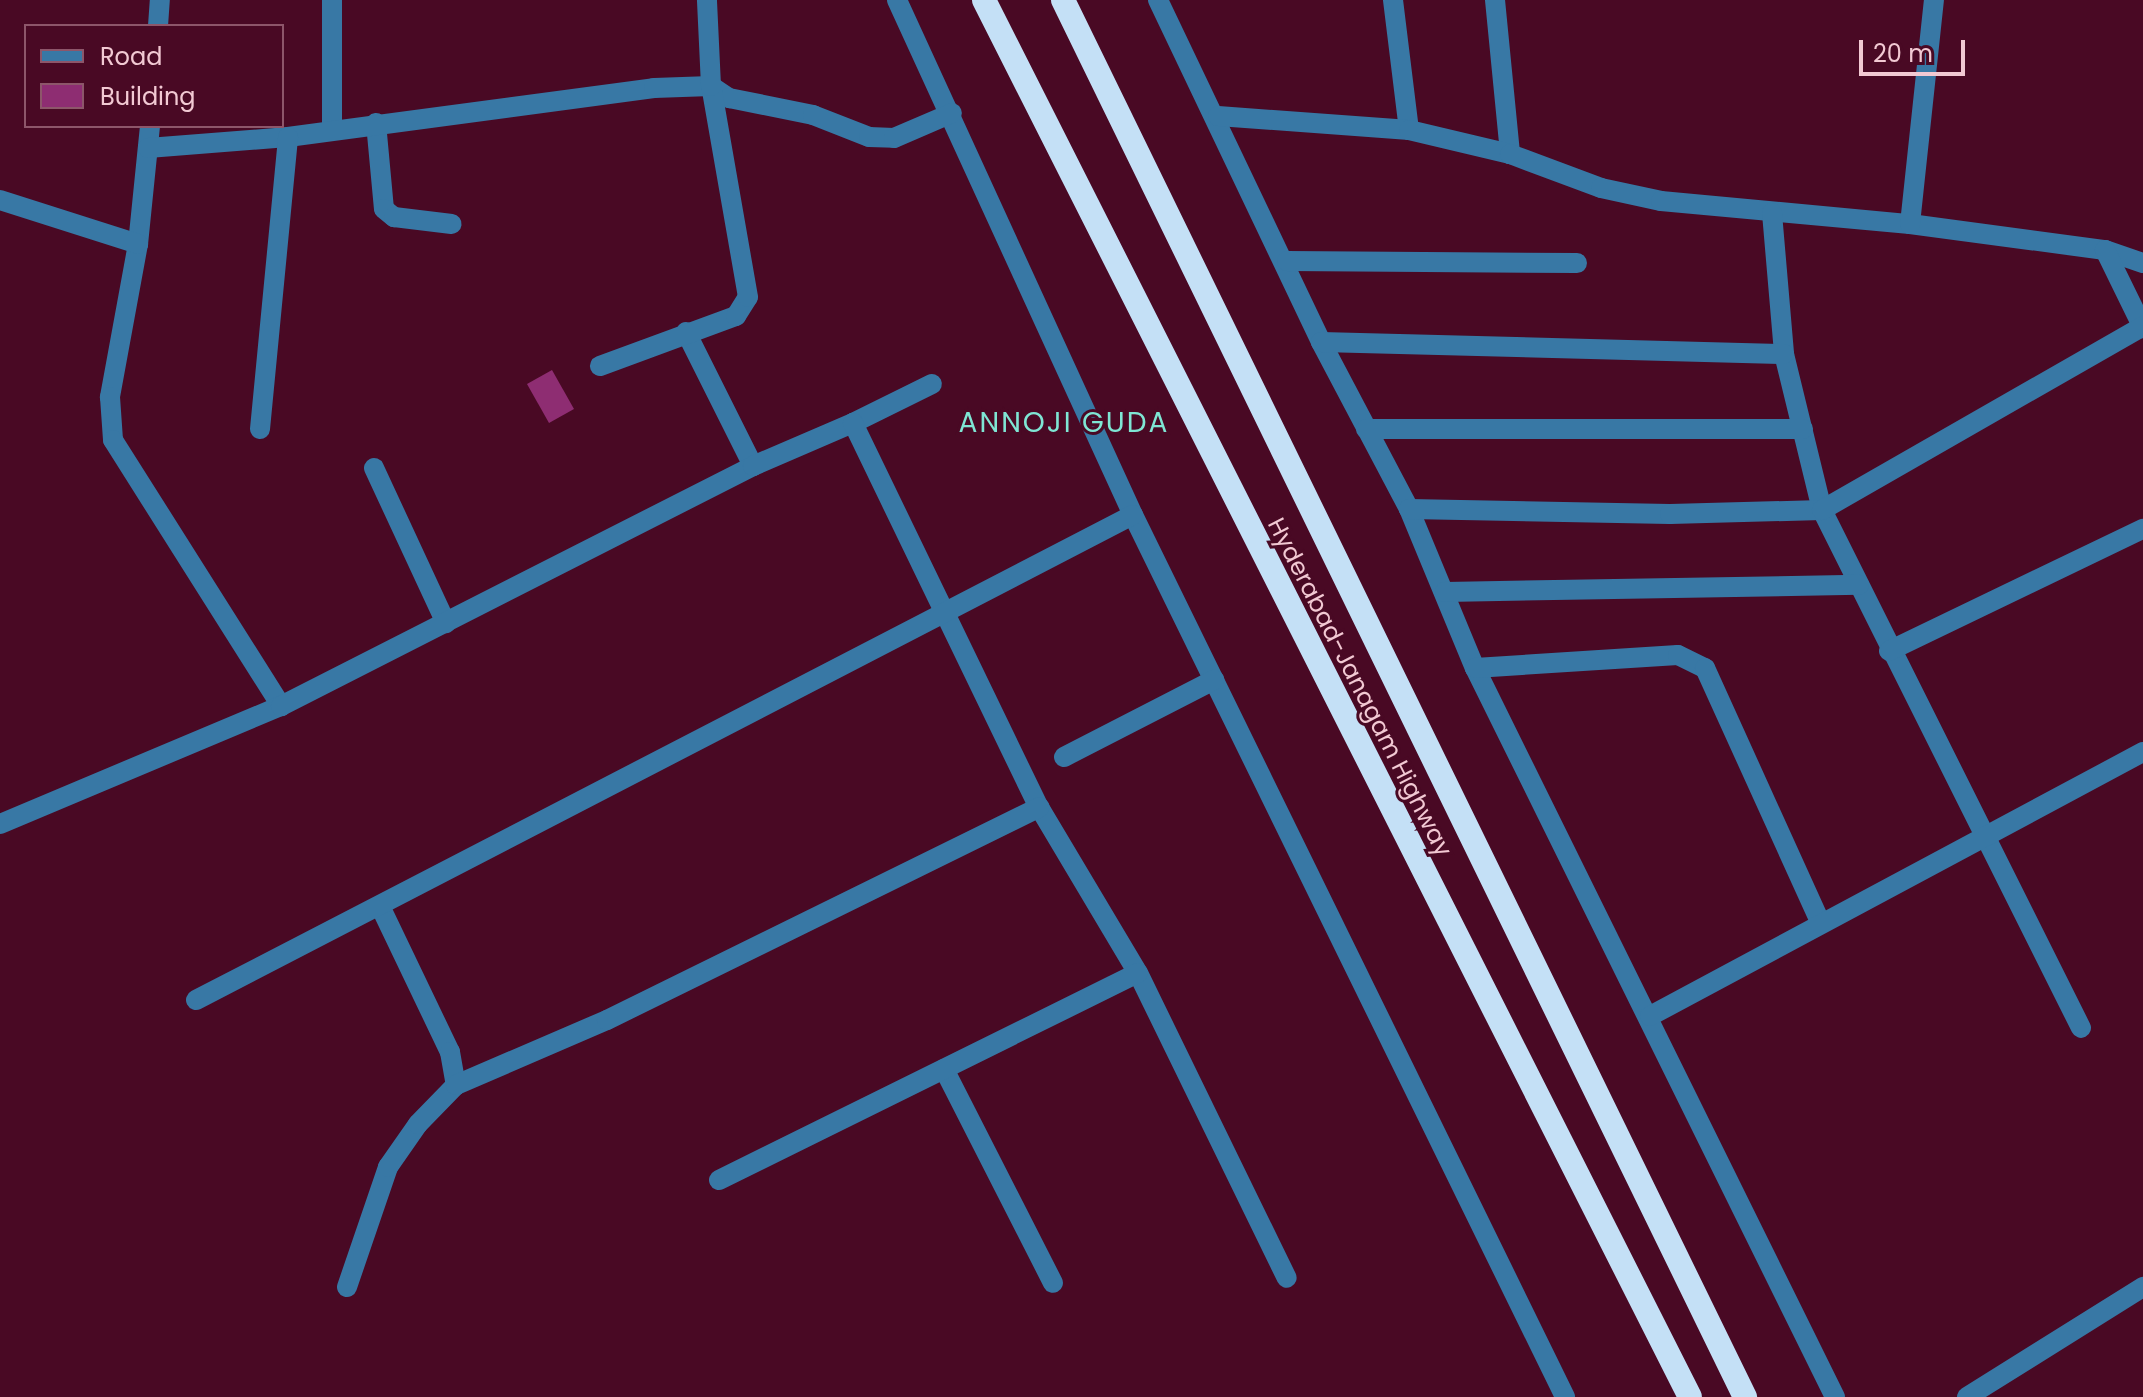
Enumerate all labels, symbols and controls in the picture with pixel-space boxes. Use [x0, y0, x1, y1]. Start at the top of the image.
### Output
legend [24, 24, 284, 128]
scale bar [1863, 24, 1969, 74]
text: 20 m [1873, 37, 1933, 70]
text: Road [100, 40, 162, 73]
text: Building [100, 80, 196, 113]
district label: ANNOJI GUDA [959, 406, 1169, 440]
street label: Hyderabad-Janagam Highway [1262, 513, 1458, 861]

